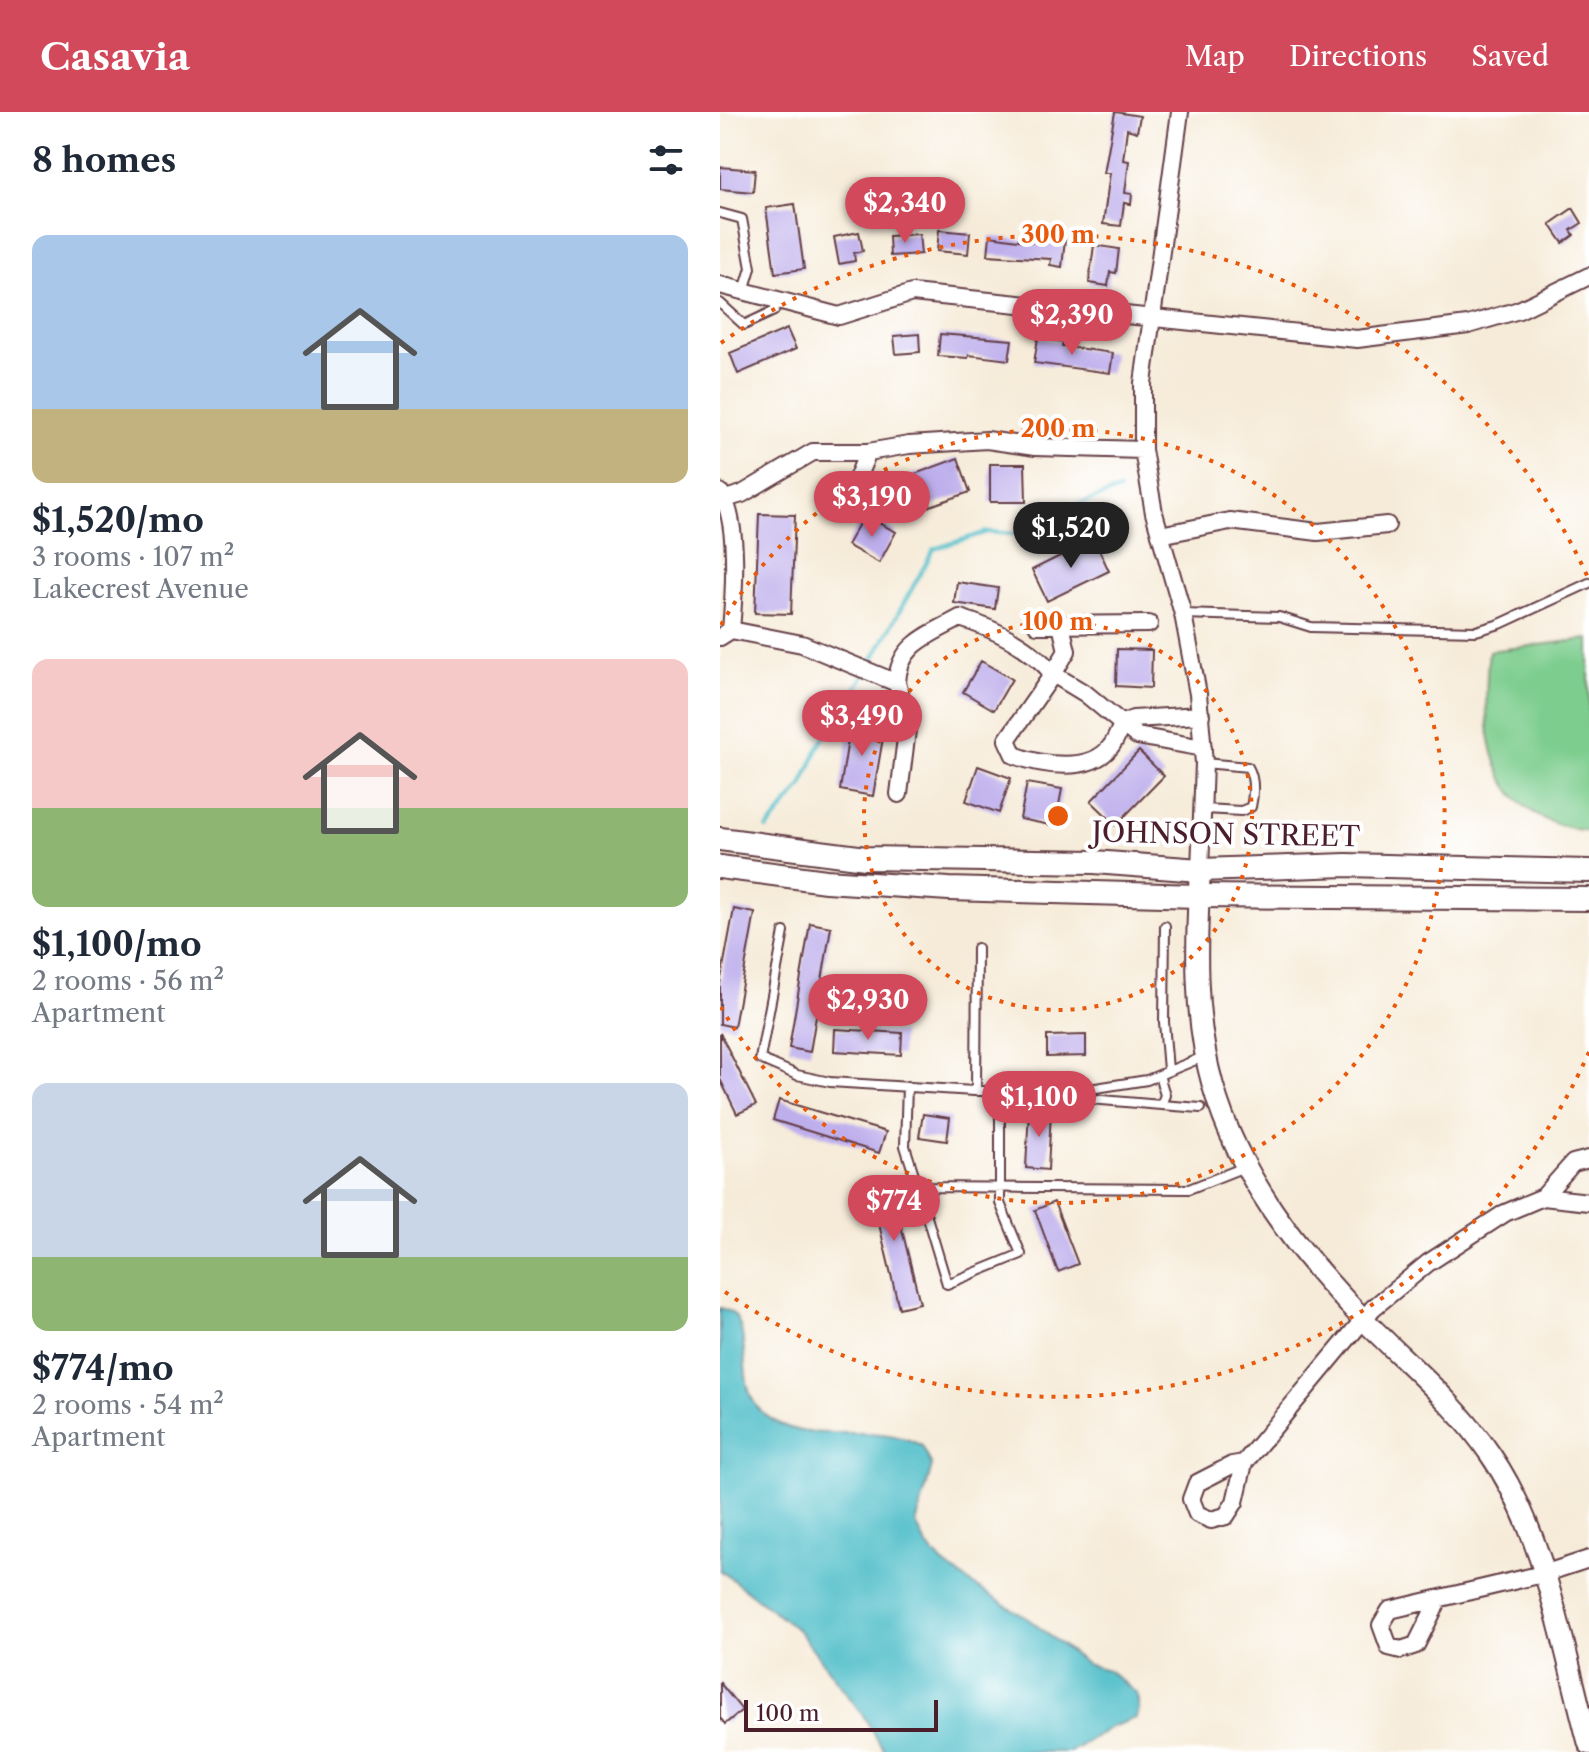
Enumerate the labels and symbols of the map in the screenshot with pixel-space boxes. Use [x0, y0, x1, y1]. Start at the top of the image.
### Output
pin: $2,340 [840, 177, 970, 245]
text: 300 m [1021, 220, 1095, 249]
pin: $2,390 [1007, 289, 1137, 357]
text: 200 m [1021, 414, 1095, 443]
pin: $3,190 [807, 471, 937, 539]
pin: $1,520 [1006, 502, 1136, 570]
text: 100 m [1022, 607, 1094, 636]
pin: $3,490 [797, 690, 927, 758]
centre of rings [1044, 802, 1072, 830]
street label: JOHNSON STREET [1088, 815, 1360, 853]
pin: $2,930 [803, 974, 933, 1042]
pin: $1,100 [974, 1071, 1104, 1139]
pin: $774 [847, 1175, 941, 1243]
scale bar [744, 1696, 938, 1732]

